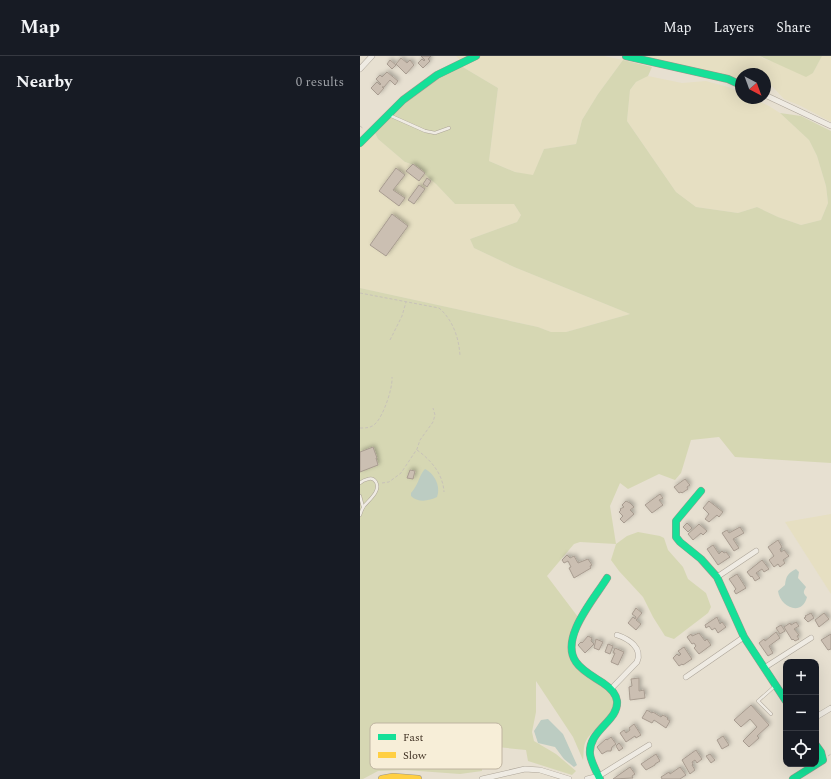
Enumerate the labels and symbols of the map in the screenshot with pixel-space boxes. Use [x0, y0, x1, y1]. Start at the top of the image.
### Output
north arrow [735, 68, 771, 104]
legend [370, 723, 502, 769]
text: Fast [403, 729, 424, 746]
text: Slow [403, 747, 427, 764]

